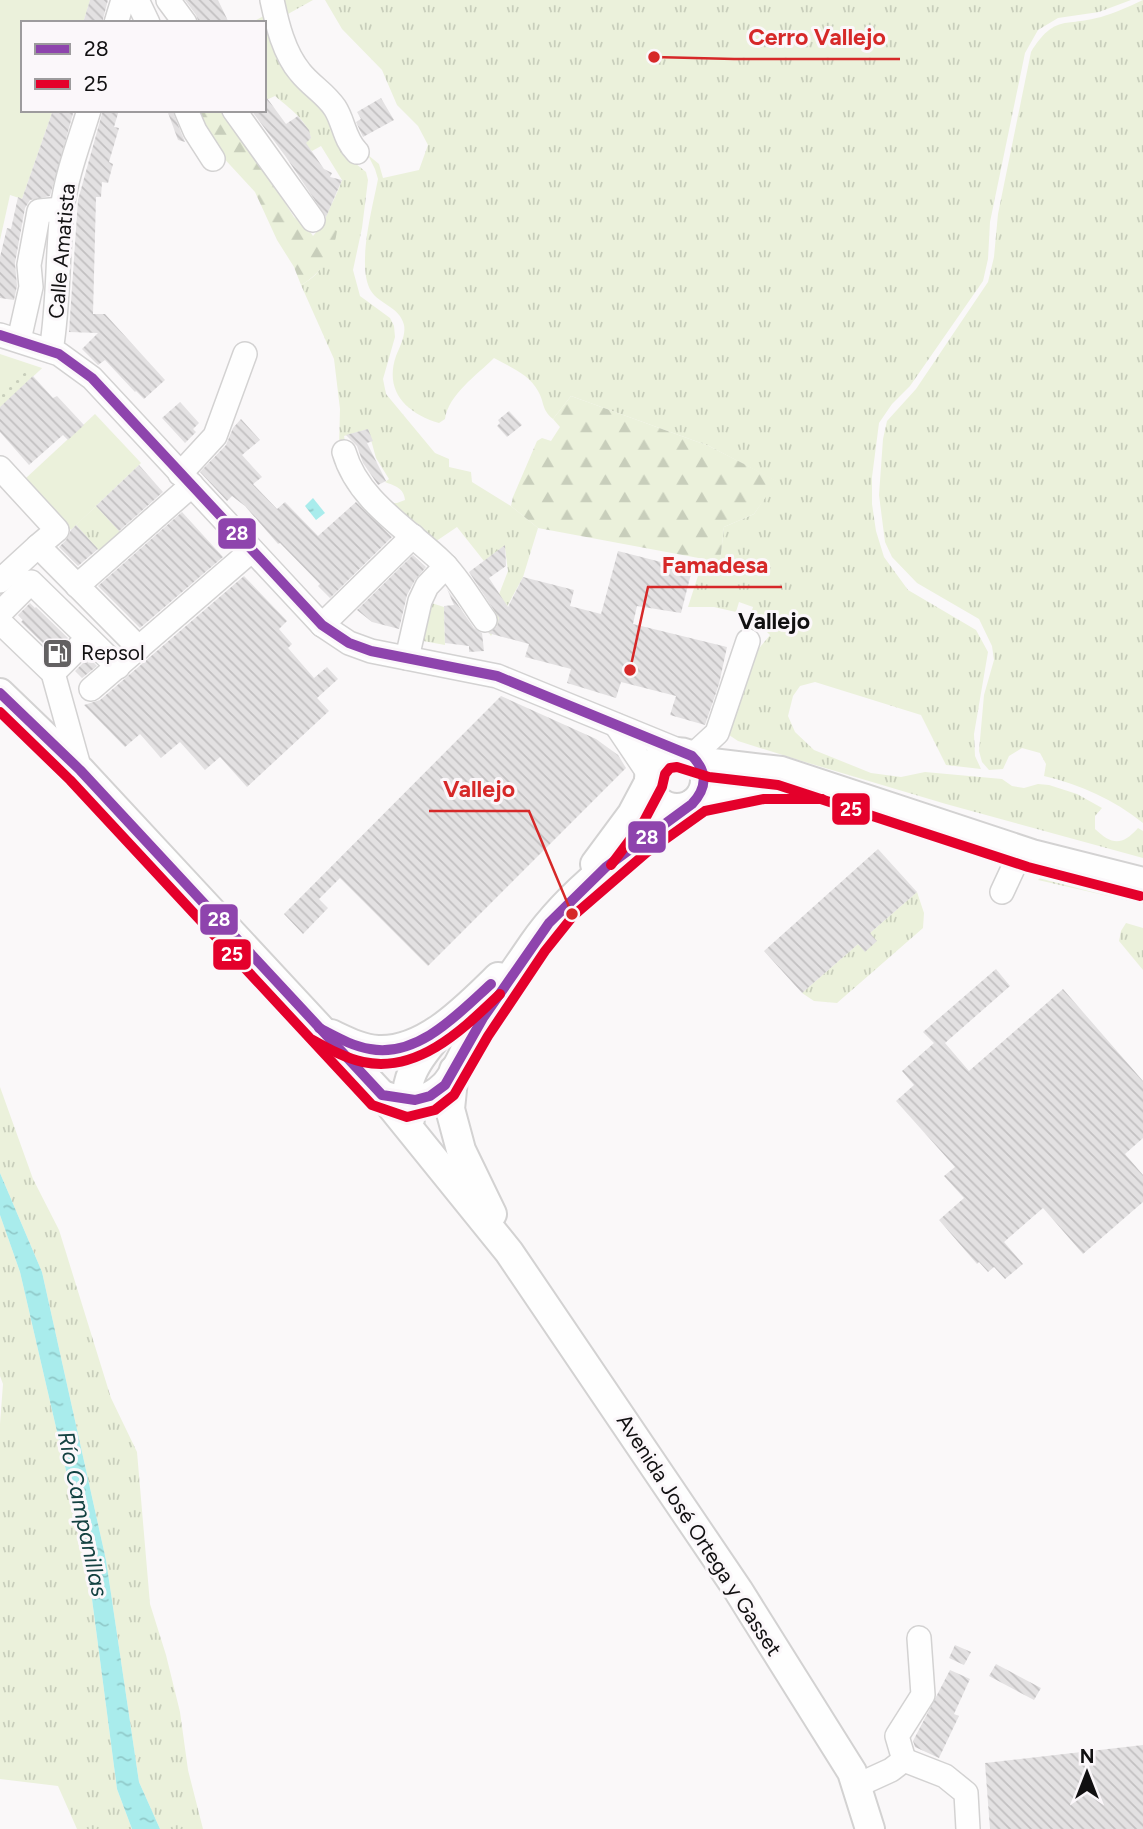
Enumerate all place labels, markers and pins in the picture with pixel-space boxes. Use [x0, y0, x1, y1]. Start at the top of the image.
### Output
callout: Cerro Vallejo [734, 15, 900, 59]
callout: Famadesa [648, 543, 782, 587]
fuel station icon: Repsol [41, 636, 75, 670]
place label: Repsol [81, 640, 145, 665]
callout: Vallejo [429, 767, 529, 811]

